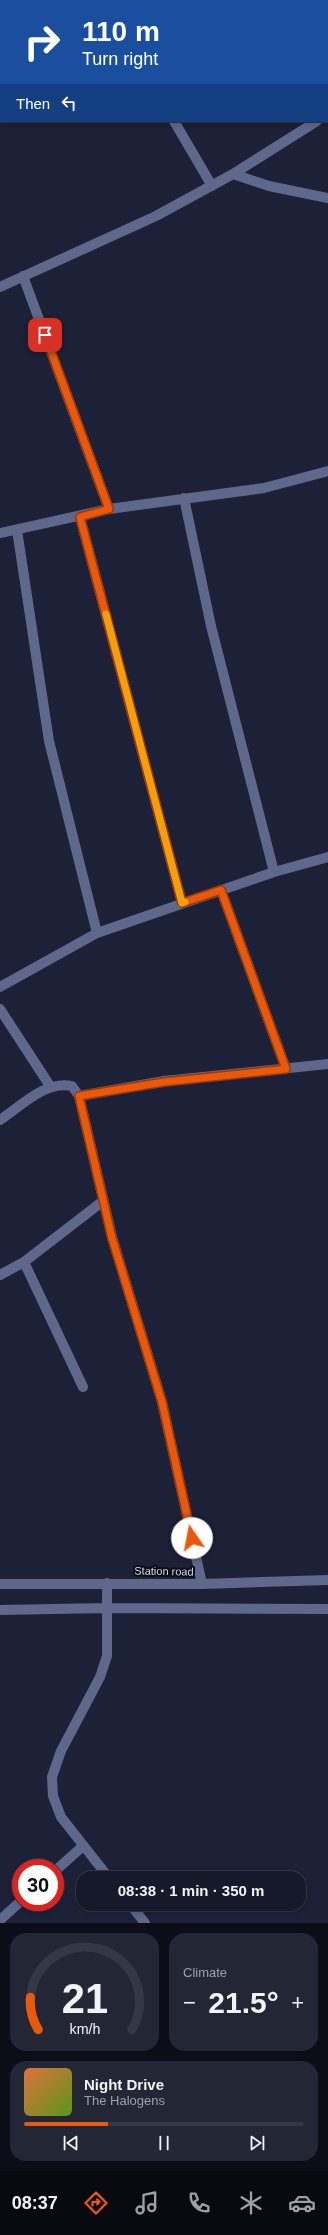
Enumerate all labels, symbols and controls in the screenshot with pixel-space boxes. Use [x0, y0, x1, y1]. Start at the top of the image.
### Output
icon: right [16, 16, 68, 68]
text: 110 m [82, 16, 160, 47]
text: Turn right [82, 49, 158, 69]
icon: left [58, 92, 80, 114]
text: Then [16, 95, 50, 112]
pin [28, 318, 62, 352]
icon: arrive [34, 324, 56, 346]
position arrow [171, 1517, 213, 1559]
street label: Station road [134, 1564, 194, 1578]
speed limit sign: 30 [12, 1859, 64, 1911]
text: 08:38 · 1 min · 350 m [118, 1882, 264, 1899]
text: Climate [183, 1965, 227, 1980]
text: 21 [61, 1975, 108, 2022]
text: 21.5° [208, 1986, 279, 2019]
text: − [183, 1990, 196, 2015]
text: + [291, 1990, 304, 2015]
text: km/h [69, 2021, 100, 2037]
text: Night Drive [84, 2076, 164, 2093]
text: The Halogens [84, 2093, 165, 2108]
icon: previous [60, 2132, 82, 2154]
icon: pause [153, 2132, 175, 2154]
icon: next [246, 2132, 268, 2154]
icon: directions [82, 2189, 110, 2217]
icon: music [133, 2189, 161, 2217]
icon: phone [185, 2189, 213, 2217]
icon: climate [237, 2189, 265, 2217]
icon: car [288, 2189, 316, 2217]
text: 08:37 [12, 2193, 58, 2213]

